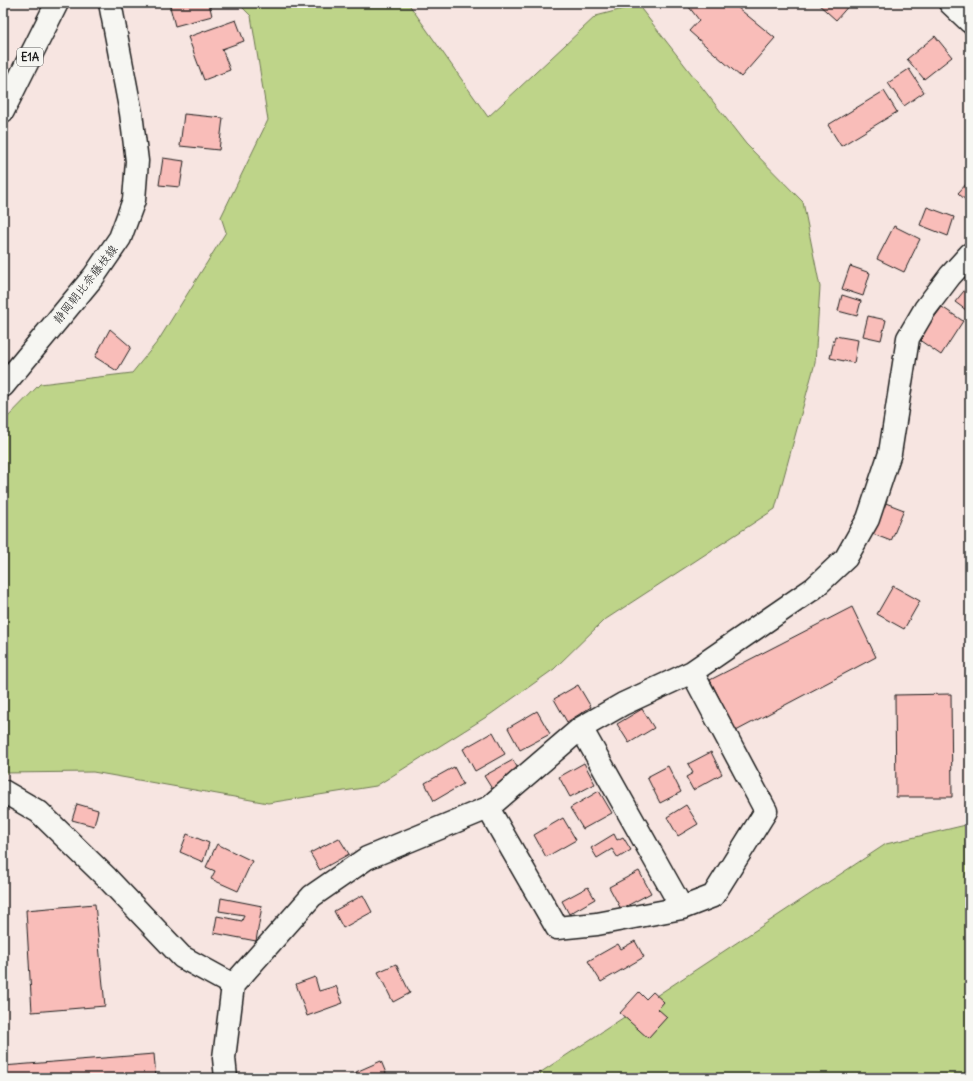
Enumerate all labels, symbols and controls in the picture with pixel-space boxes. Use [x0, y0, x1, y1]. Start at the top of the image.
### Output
road number: E1A [17, 48, 43, 66]
street label: 静岡朝比奈藤枝線 [50, 242, 120, 326]

